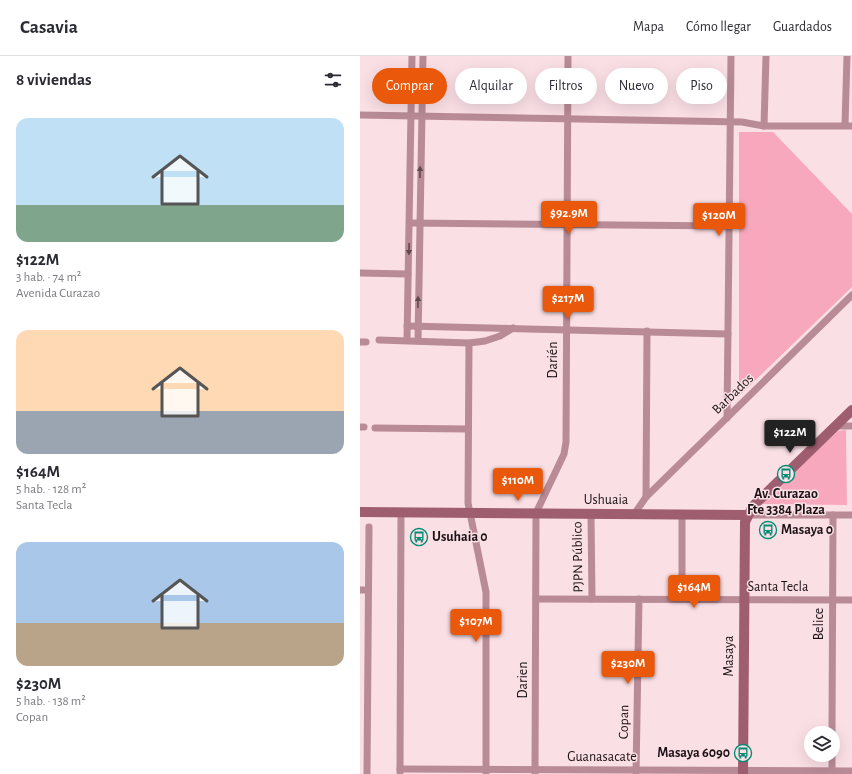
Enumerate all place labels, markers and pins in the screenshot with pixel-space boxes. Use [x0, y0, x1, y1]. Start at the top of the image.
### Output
pin: $92.9M [536, 201, 602, 235]
pin: $120M [691, 203, 747, 237]
pin: $217M [540, 286, 596, 320]
pin: $122M [762, 420, 818, 454]
bus stop icon: Av. Curazao Fte 3384 Plaza [776, 464, 796, 484]
pin: $110M [490, 468, 546, 502]
place label: Av. Curazao Fte 3384 Plaza [747, 487, 825, 517]
bus stop icon: Masaya 0 [758, 520, 778, 540]
place label: Masaya 0 [781, 523, 833, 537]
bus stop icon: Usuhaia 0 [409, 527, 429, 547]
place label: Usuhaia 0 [432, 530, 488, 544]
pin: $164M [666, 575, 722, 609]
pin: $107M [448, 609, 504, 643]
pin: $230M [600, 651, 656, 685]
bus stop icon: Masaya 6090 [733, 743, 753, 763]
place label: Masaya 6090 [657, 746, 730, 760]

